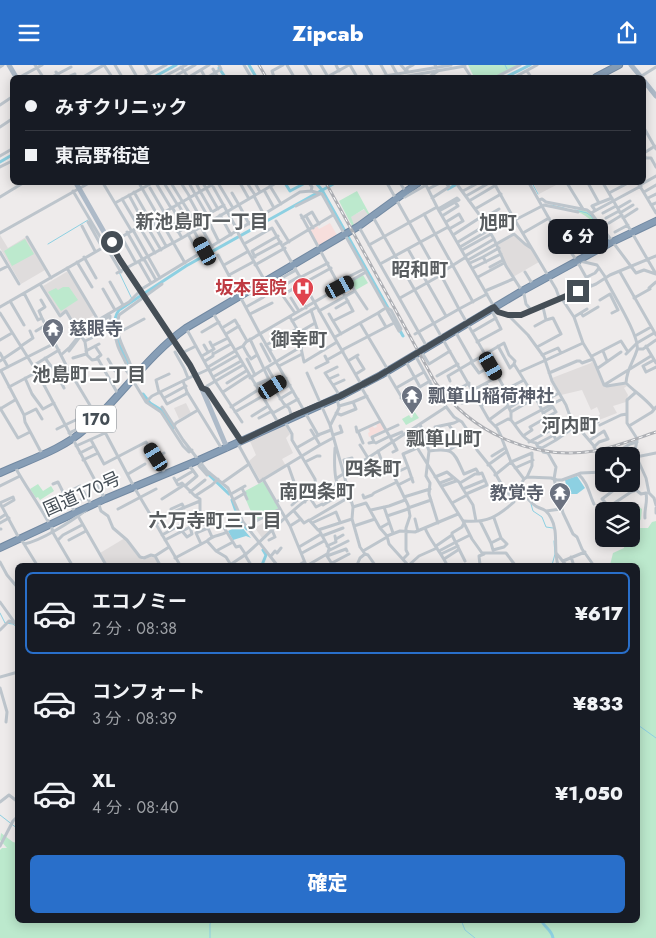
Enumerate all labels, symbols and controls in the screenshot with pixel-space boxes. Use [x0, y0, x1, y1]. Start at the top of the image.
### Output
text: Zipcab [292, 17, 364, 49]
icon: menu [15, 19, 43, 47]
icon: share [613, 19, 641, 47]
text: みすクリニック [55, 94, 187, 121]
text: 東高野街道 [55, 142, 150, 169]
district label: 新池島町一丁目 [135, 208, 269, 235]
district label: 旭町 [479, 209, 517, 236]
callout: 6 分 [548, 219, 608, 253]
text: 6 分 [562, 225, 594, 248]
route start [101, 231, 123, 253]
car [191, 234, 218, 268]
district label: 昭和町 [391, 256, 449, 283]
car [323, 273, 356, 301]
place label: 坂本医院 [215, 275, 287, 301]
hospital icon: 坂本医院 [291, 276, 315, 307]
route end [567, 280, 589, 302]
place label: 慈眼寺 [69, 316, 123, 342]
temple icon: 慈眼寺 [41, 317, 65, 348]
district label: 御幸町 [270, 326, 328, 353]
car [477, 349, 504, 383]
district label: 池島町二丁目 [32, 361, 146, 388]
car [256, 373, 289, 401]
place label: 瓢箪山稲荷神社 [428, 383, 554, 409]
temple icon: 瓢箪山稲荷神社 [400, 384, 424, 415]
road number: 170 [76, 405, 116, 433]
district label: 河内町 [541, 412, 599, 439]
district label: 瓢箪山町 [406, 425, 482, 452]
car [141, 440, 170, 474]
map controls [595, 447, 640, 547]
button: locate [595, 447, 640, 492]
district label: 四条町 [344, 455, 402, 482]
street label: 国道170号 [39, 465, 125, 523]
district label: 南四条町 [279, 478, 355, 505]
place label: 教覚寺 [490, 480, 544, 506]
temple icon: 教覚寺 [548, 481, 572, 512]
button: layers [595, 502, 640, 547]
district label: 六万寺町三丁目 [148, 507, 282, 534]
text: エコノミー [92, 588, 187, 615]
icon: car [32, 591, 77, 636]
text: ¥617 [575, 600, 623, 627]
text: 2 分 · 08:38 [92, 617, 177, 640]
text: コンフォート [92, 678, 205, 705]
icon: car [32, 681, 77, 726]
text: ¥833 [573, 690, 623, 717]
text: 3 分 · 08:39 [92, 707, 177, 730]
text: XL [92, 767, 115, 794]
icon: car [32, 771, 77, 816]
text: ¥1,050 [555, 780, 623, 807]
text: 4 分 · 08:40 [92, 796, 179, 819]
button: 確定 [30, 855, 625, 913]

